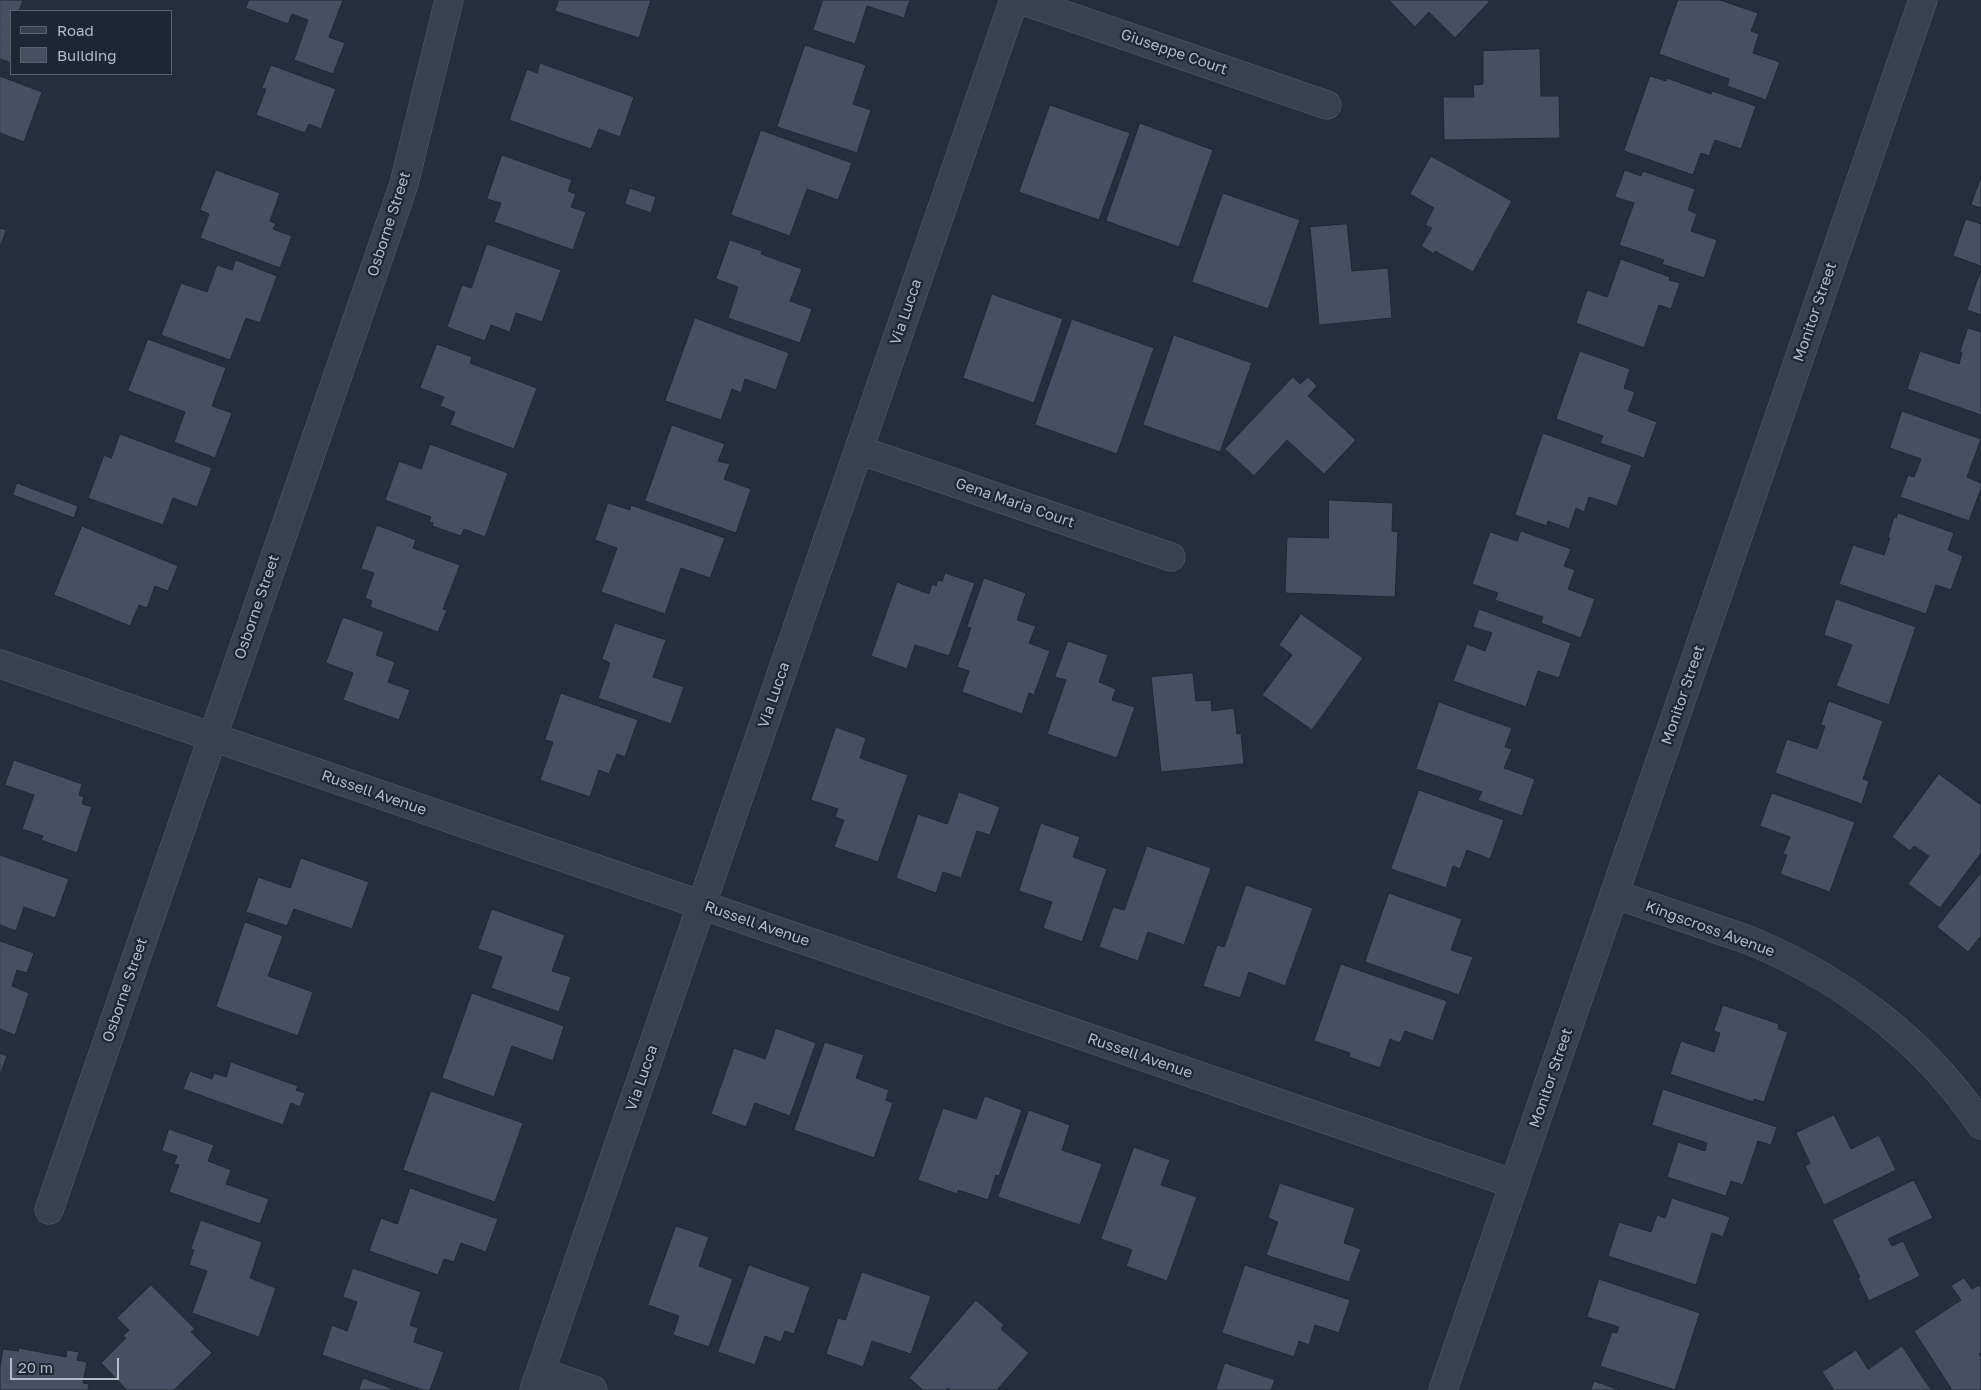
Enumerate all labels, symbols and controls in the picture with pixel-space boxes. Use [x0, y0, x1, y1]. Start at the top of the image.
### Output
legend [10, 10, 172, 75]
text: Road [57, 21, 94, 39]
street label: Giuseppe Court [1118, 25, 1230, 79]
text: Building [57, 46, 117, 64]
street label: Osborne Street [364, 169, 414, 279]
street label: Monitor Street [1790, 260, 1840, 364]
street label: Via Lucca [886, 277, 926, 347]
street label: Gena Maria Court [953, 474, 1077, 532]
street label: Osborne Street [231, 552, 283, 662]
street label: Monitor Street [1658, 643, 1708, 747]
street label: Via Lucca [754, 660, 794, 730]
street label: Russell Avenue [319, 767, 429, 819]
street label: Kingscross Avenue [1643, 897, 1777, 961]
street label: Russell Avenue [702, 898, 812, 950]
street label: Osborne Street [99, 935, 151, 1045]
street label: Monitor Street [1526, 1026, 1576, 1130]
street label: Russell Avenue [1085, 1030, 1195, 1082]
street label: Via Lucca [622, 1043, 662, 1113]
scale bar [12, 1348, 121, 1380]
text: 20 m [18, 1358, 53, 1376]

